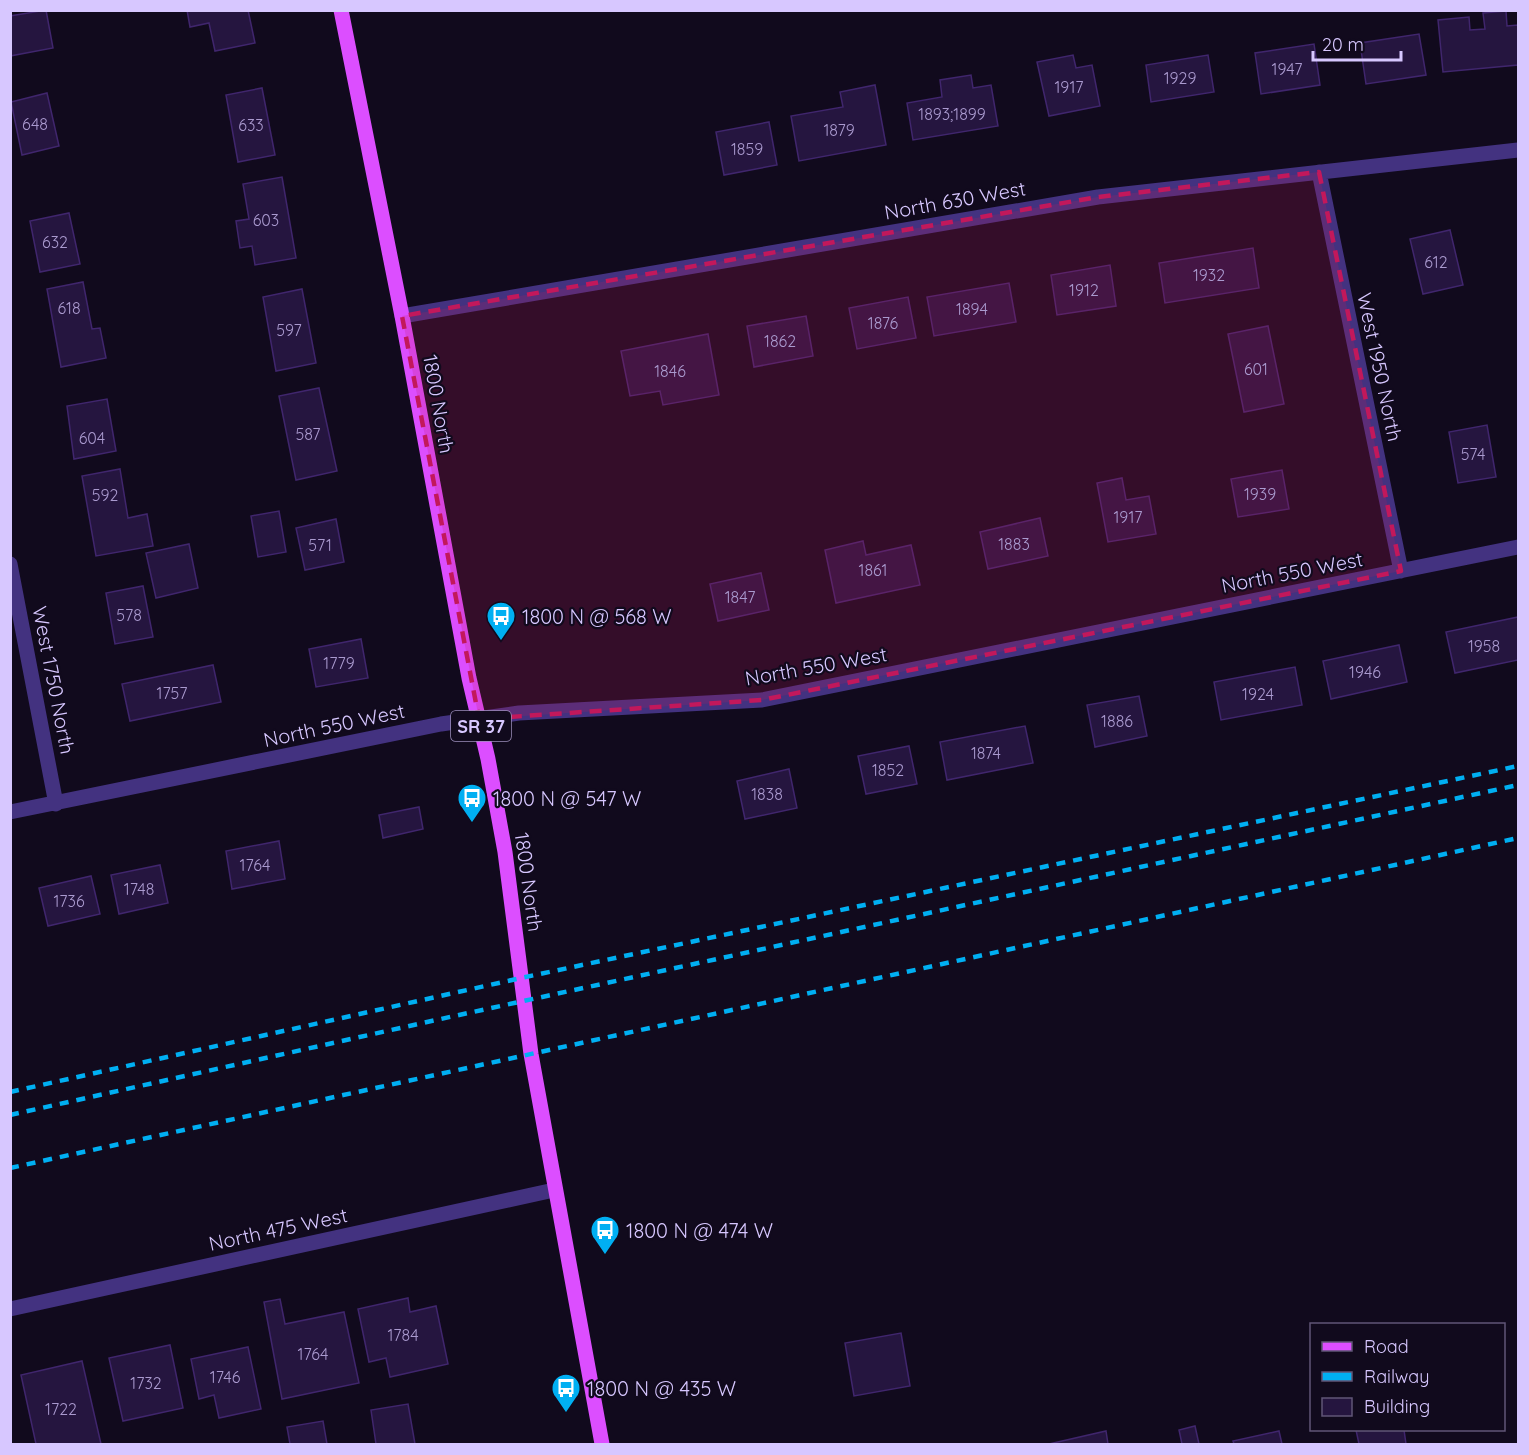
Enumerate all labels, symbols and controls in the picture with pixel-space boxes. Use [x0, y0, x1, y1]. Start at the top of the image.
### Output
scale bar [1313, 24, 1402, 62]
text: 20 m [1322, 33, 1364, 56]
house number: 1947 [1271, 59, 1303, 79]
house number: 1929 [1164, 68, 1196, 88]
house number: 1917 [1054, 77, 1084, 97]
house number: 1893;1899 [918, 104, 986, 124]
house number: 648 [22, 114, 48, 134]
house number: 633 [238, 115, 264, 135]
house number: 1879 [823, 120, 855, 140]
house number: 1859 [731, 139, 763, 159]
street label: North 630 West [882, 175, 1028, 225]
house number: 603 [253, 210, 279, 230]
house number: 632 [42, 232, 68, 252]
house number: 612 [1424, 252, 1448, 272]
house number: 1932 [1193, 265, 1225, 285]
house number: 1912 [1069, 280, 1099, 300]
street label: West 1950 North [1352, 290, 1408, 444]
house number: 618 [57, 298, 81, 318]
house number: 1894 [956, 299, 988, 319]
house number: 1876 [868, 313, 899, 333]
house number: 597 [276, 320, 302, 340]
house number: 1862 [764, 331, 796, 351]
street label: 1800 North [418, 353, 460, 455]
house number: 601 [1244, 359, 1268, 379]
house number: 1846 [654, 361, 686, 381]
house number: 587 [295, 424, 321, 444]
house number: 604 [79, 428, 105, 448]
house number: 574 [1461, 444, 1485, 464]
house number: 1939 [1244, 484, 1276, 504]
house number: 592 [92, 485, 118, 505]
house number: 1917 [1113, 507, 1143, 527]
house number: 1883 [998, 534, 1030, 554]
house number: 571 [308, 535, 332, 555]
street label: North 550 West [1219, 546, 1365, 598]
house number: 1861 [858, 560, 888, 580]
house number: 1847 [725, 587, 755, 607]
bus stop icon: 1800 N @ 568 W [485, 600, 517, 642]
street label: West 1750 North [27, 604, 81, 756]
place label: 1800 N @ 568 W [522, 604, 672, 629]
house number: 578 [116, 605, 142, 625]
house number: 1958 [1468, 636, 1500, 656]
street label: North 550 West [743, 641, 889, 691]
house number: 1779 [323, 653, 355, 673]
house number: 1946 [1349, 662, 1381, 682]
house number: 1757 [156, 683, 188, 703]
house number: 1924 [1242, 684, 1274, 704]
street label: North 550 West [261, 698, 407, 752]
road number: SR 37 [451, 711, 511, 741]
house number: 1886 [1101, 711, 1133, 731]
house number: 1874 [971, 743, 1001, 763]
house number: 1852 [872, 760, 904, 780]
bus stop icon: 1800 N @ 547 W [456, 782, 488, 824]
house number: 1838 [751, 784, 783, 804]
place label: 1800 N @ 547 W [493, 786, 641, 811]
street label: 1800 North [510, 831, 548, 933]
house number: 1764 [240, 855, 270, 875]
house number: 1748 [124, 879, 154, 899]
house number: 1736 [53, 891, 85, 911]
street label: North 475 West [206, 1202, 350, 1256]
bus stop icon: 1800 N @ 474 W [589, 1214, 621, 1256]
place label: 1800 N @ 474 W [626, 1218, 773, 1243]
legend [1310, 1323, 1505, 1431]
house number: 1784 [387, 1325, 419, 1345]
text: Road [1364, 1335, 1409, 1358]
house number: 1764 [298, 1344, 328, 1364]
text: Railway [1364, 1365, 1430, 1388]
house number: 1746 [210, 1367, 241, 1387]
bus stop icon: 1800 N @ 435 W [550, 1372, 582, 1414]
house number: 1732 [130, 1373, 162, 1393]
place label: 1800 N @ 435 W [587, 1376, 736, 1401]
text: Building [1364, 1395, 1430, 1418]
house number: 1722 [45, 1399, 77, 1419]

